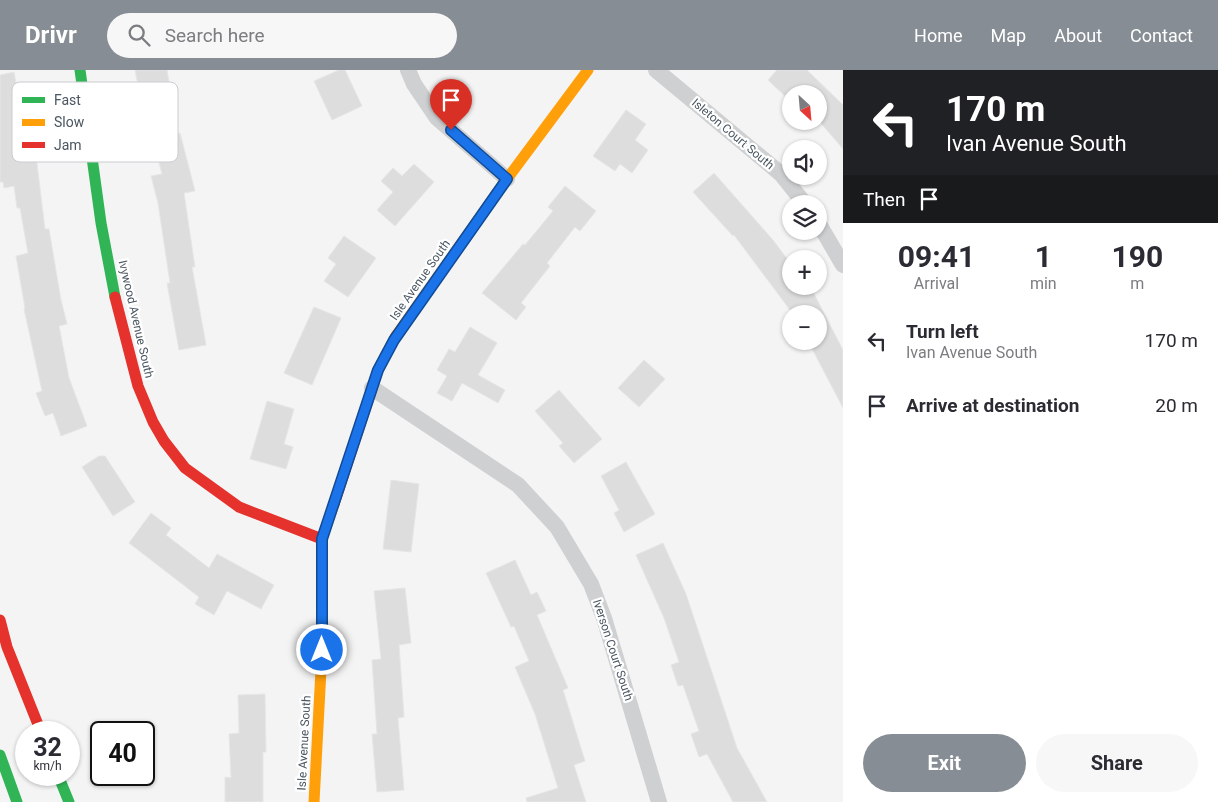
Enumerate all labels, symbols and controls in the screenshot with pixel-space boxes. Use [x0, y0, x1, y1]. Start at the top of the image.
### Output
search box [107, 13, 457, 58]
text: Drivr [25, 21, 77, 49]
icon: search [125, 21, 153, 49]
text: Search here [165, 24, 265, 47]
text: Home [914, 25, 963, 46]
text: Map [991, 25, 1026, 46]
text: About [1054, 25, 1102, 46]
text: Contact [1130, 25, 1193, 46]
pin [430, 79, 472, 130]
legend [12, 82, 178, 162]
north arrow [782, 85, 828, 130]
map controls [782, 85, 827, 350]
icon: arrive [437, 86, 465, 114]
text: 170 m [946, 89, 1045, 130]
icon: left [863, 90, 928, 155]
text: Fast [54, 92, 81, 108]
street label: Isleton Court South [689, 96, 777, 172]
text: Slow [54, 114, 85, 130]
text: Ivan Avenue South [946, 131, 1127, 156]
text: Jam [54, 137, 82, 153]
button: sound [782, 140, 827, 185]
icon: arrive [915, 185, 943, 213]
text: Then [863, 188, 905, 211]
button: layers [782, 195, 827, 240]
street label: Isle Avenue South [387, 237, 453, 323]
text: 09:41 [898, 239, 975, 274]
text: 1 [1035, 239, 1052, 274]
text: 190 [1112, 239, 1163, 274]
button: + [782, 250, 827, 295]
street label: Ivywood Avenue South [116, 259, 156, 379]
text: Arrival [914, 274, 959, 293]
text: min [1030, 274, 1057, 293]
text: m [1130, 274, 1144, 293]
button: − [782, 305, 827, 350]
text: Turn left [906, 320, 979, 343]
icon: left [863, 327, 891, 355]
text: 170 m [1145, 329, 1198, 352]
text: Ivan Avenue South [906, 343, 1037, 362]
icon: arrive [863, 392, 891, 420]
text: Arrive at destination [906, 394, 1079, 417]
text: 20 m [1155, 394, 1198, 417]
street label: Iverson Court South [590, 598, 636, 702]
position arrow [295, 623, 347, 675]
street label: Isle Avenue South [295, 695, 313, 791]
speed limit sign: 40 [90, 721, 155, 786]
text: 32 [33, 733, 62, 762]
button: Exit [863, 734, 1026, 792]
button: Share [1036, 734, 1198, 792]
text: km/h [33, 759, 62, 773]

